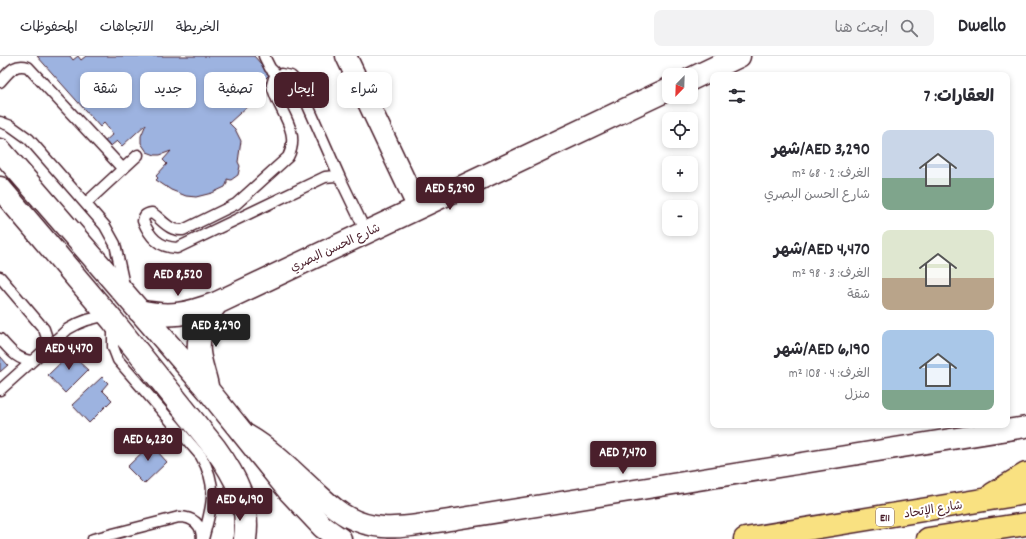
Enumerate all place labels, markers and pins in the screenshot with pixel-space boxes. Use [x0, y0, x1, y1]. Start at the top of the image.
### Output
pin: AED 5,290 [404, 177, 496, 211]
pin: AED 8,520 [132, 263, 224, 297]
pin: AED 3,290 [170, 314, 262, 348]
pin: AED 4,470 [23, 337, 115, 371]
pin: AED 6,230 [102, 428, 194, 462]
pin: AED 7,470 [577, 441, 669, 475]
pin: AED 6,190 [194, 488, 286, 522]

